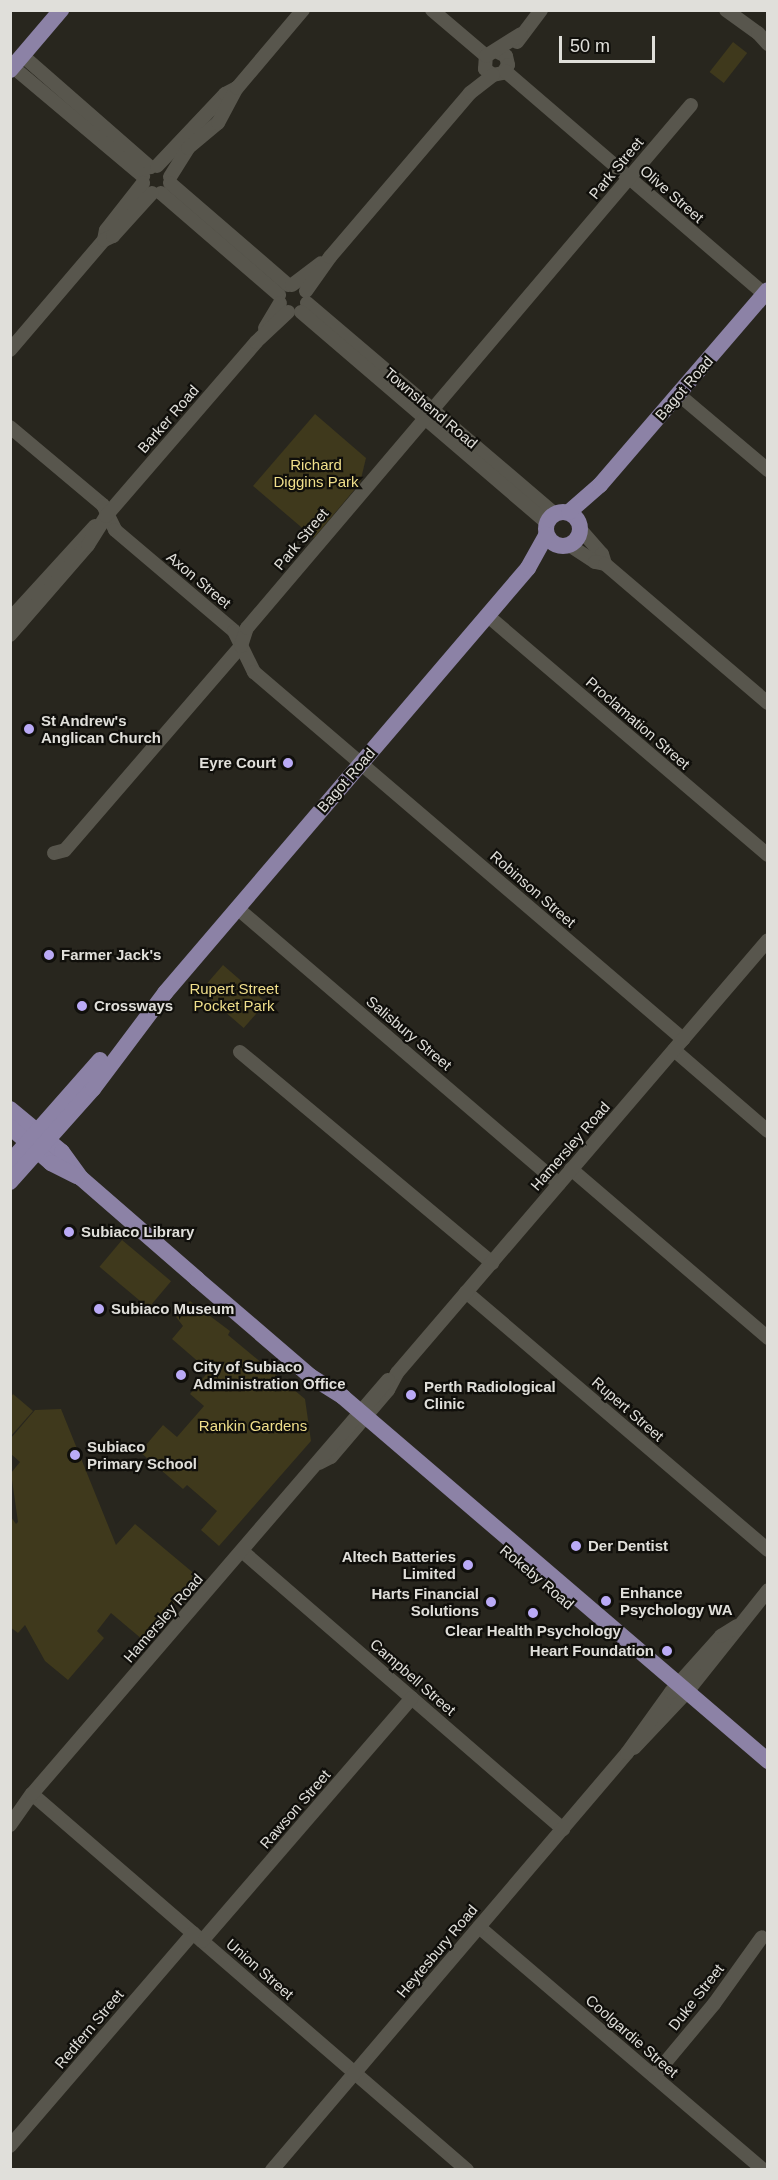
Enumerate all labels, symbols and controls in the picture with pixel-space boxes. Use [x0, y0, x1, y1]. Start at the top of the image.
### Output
scale bar [562, 24, 658, 62]
text: 50 m [570, 36, 610, 56]
street label: Park Street [585, 133, 647, 203]
street label: Olive Street [637, 162, 707, 226]
street label: Bagot Road [651, 352, 717, 424]
street label: Townshend Road [381, 364, 481, 452]
street label: Barker Road [134, 381, 202, 457]
park label: Richard Diggins Park [273, 455, 359, 490]
street label: Park Street [270, 504, 332, 574]
street label: Axon Street [163, 548, 235, 612]
street label: Proclamation Street [582, 673, 694, 773]
place label: St Andrew's Anglican Church [41, 711, 161, 746]
marker: St Andrew's Anglican Church [22, 722, 36, 736]
street label: Bagot Road [313, 744, 379, 816]
place label: Eyre Court [199, 754, 276, 772]
marker: Eyre Court [281, 756, 295, 770]
street label: Robinson Street [487, 847, 579, 931]
place label: Farmer Jack's [61, 946, 161, 964]
marker: Farmer Jack's [42, 948, 56, 962]
park label: Rupert Street Pocket Park [189, 979, 279, 1014]
street label: Salisbury Street [363, 992, 455, 1074]
place label: Crossways [94, 997, 173, 1015]
marker: Crossways [75, 999, 89, 1013]
street label: Hamersley Road [527, 1098, 613, 1194]
place label: Subiaco Library [81, 1223, 194, 1241]
marker: Subiaco Library [62, 1225, 76, 1239]
place label: Subiaco Museum [111, 1300, 234, 1318]
marker: Subiaco Museum [92, 1302, 106, 1316]
place label: City of Subiaco Administration Office [193, 1357, 346, 1392]
marker: City of Subiaco Administration Office [174, 1368, 188, 1382]
street label: Rupert Street [588, 1373, 668, 1445]
place label: Perth Radiological Clinic [424, 1377, 556, 1412]
marker: Perth Radiological Clinic [402, 1386, 420, 1404]
park label: Rankin Gardens [199, 1417, 307, 1435]
place label: Subiaco Primary School [87, 1437, 197, 1472]
marker: Subiaco Primary School [68, 1448, 82, 1462]
place label: Der Dentist [588, 1537, 668, 1555]
marker: Der Dentist [569, 1539, 583, 1553]
street label: Rokeby Road [496, 1541, 578, 1613]
place label: Altech Batteries Limited [342, 1547, 456, 1582]
marker: Altech Batteries Limited [461, 1558, 475, 1572]
street label: Hamersley Road [120, 1570, 206, 1666]
place label: Enhance Psychology WA [620, 1583, 733, 1618]
place label: Harts Financial Solutions [371, 1584, 479, 1619]
marker: Enhance Psychology WA [597, 1592, 615, 1610]
marker: Harts Financial Solutions [484, 1595, 498, 1609]
marker: Clear Health Psychology [526, 1606, 540, 1620]
place label: Clear Health Psychology [445, 1622, 621, 1640]
street label: Campbell Street [367, 1635, 459, 1719]
place label: Heart Foundation [530, 1642, 654, 1660]
marker: Heart Foundation [658, 1642, 676, 1660]
street label: Rawson Street [256, 1766, 334, 1852]
street label: Heytesbury Road [393, 1901, 481, 2001]
street label: Union Street [223, 1935, 297, 2003]
street label: Duke Street [665, 1960, 727, 2034]
street label: Redfern Street [51, 1986, 127, 2072]
street label: Coolgardie Street [582, 1991, 682, 2081]

